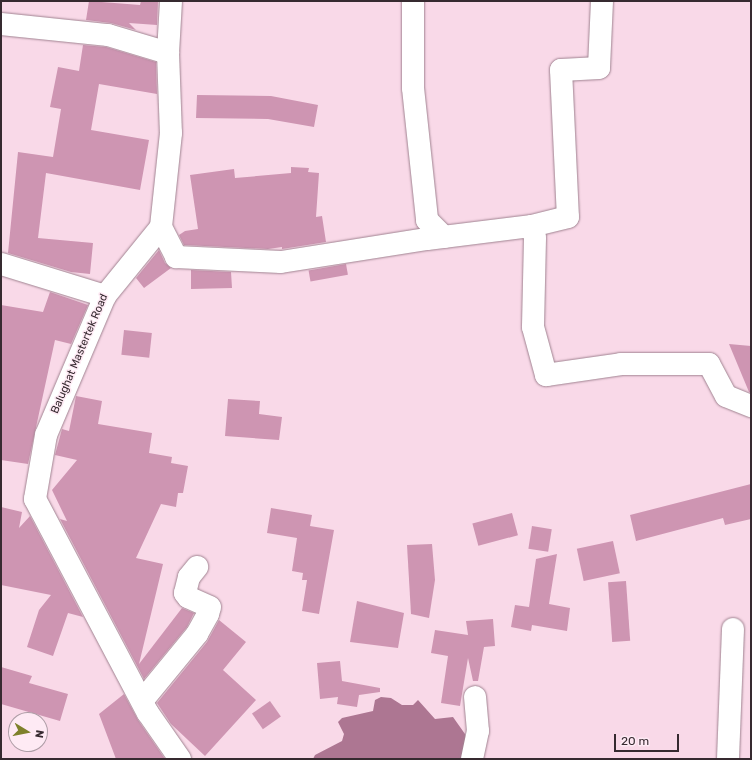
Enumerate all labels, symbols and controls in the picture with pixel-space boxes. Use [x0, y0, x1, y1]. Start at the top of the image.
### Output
street label: Balughat Mastertek Road [49, 292, 111, 416]
north arrow [8, 712, 48, 752]
scale bar [616, 726, 681, 752]
text: N [32, 729, 46, 739]
text: 20 m [621, 734, 649, 748]

